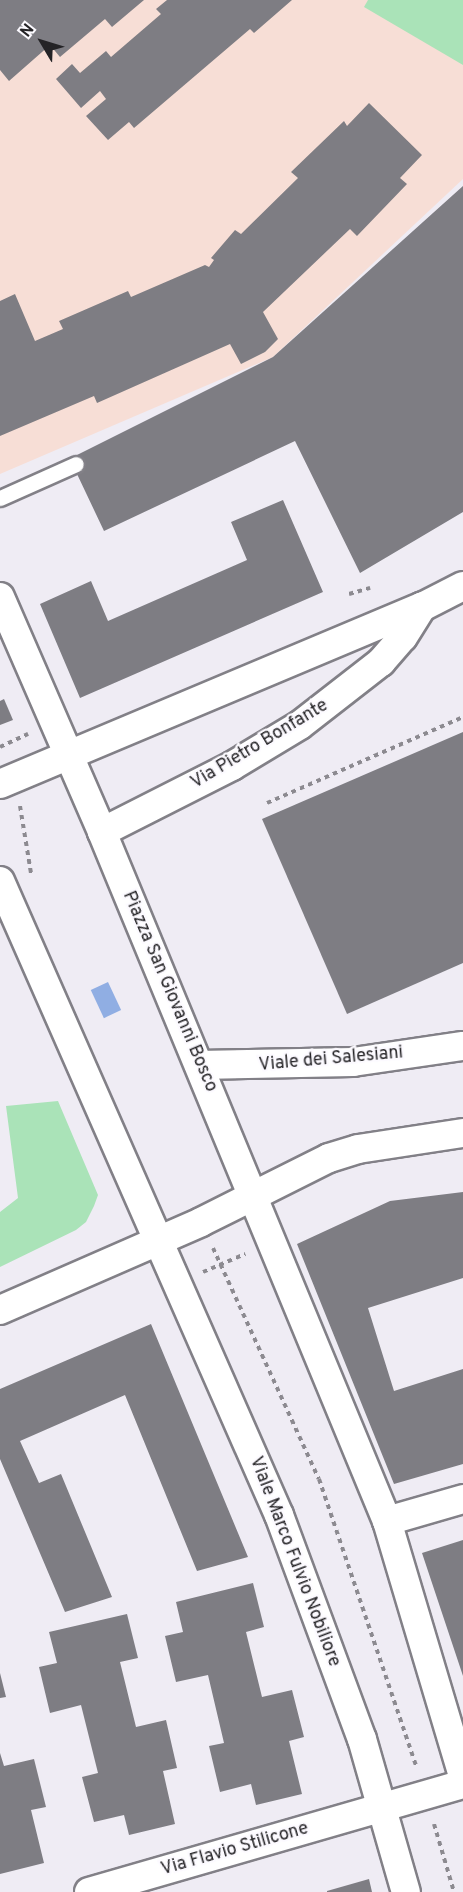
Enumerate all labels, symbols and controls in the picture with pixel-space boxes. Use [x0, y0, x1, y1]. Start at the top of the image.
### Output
north arrow [12, 12, 72, 72]
text: N [16, 20, 39, 42]
street label: Via Pietro Bonfante [187, 696, 333, 794]
street label: Piazza San Giovanni Bosco [117, 888, 221, 1096]
street label: Viale dei Salesiani [258, 1043, 404, 1077]
street label: Viale Marco Fulvio Nobiliore [244, 1454, 344, 1670]
street label: Via Flavio Stilicone [159, 1819, 311, 1881]

